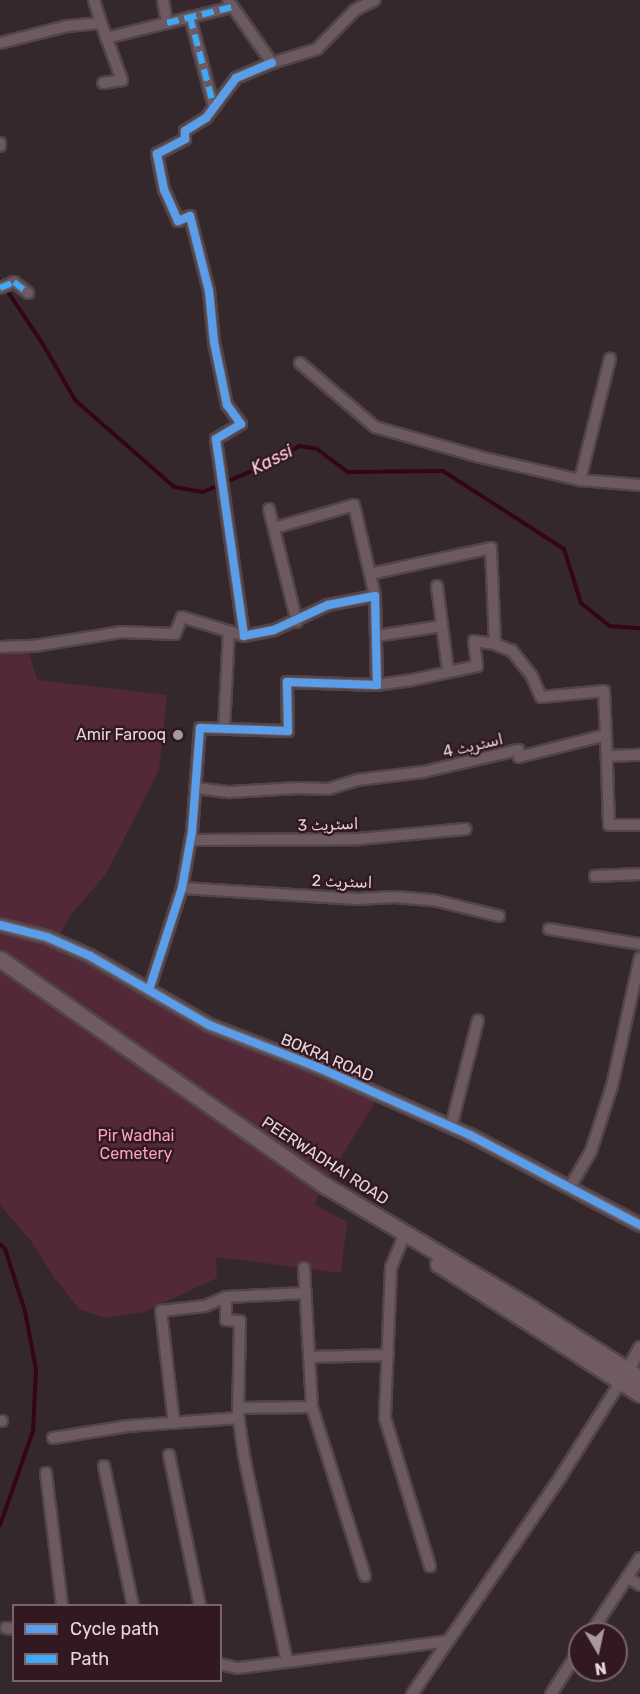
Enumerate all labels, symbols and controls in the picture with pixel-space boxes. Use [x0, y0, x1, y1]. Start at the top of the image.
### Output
water label: Kassi [248, 440, 296, 480]
place label: Amir Farooq [76, 725, 166, 745]
marker: Amir Farooq [171, 728, 185, 742]
street label: اسٹریٹ 4 [441, 730, 505, 762]
street label: اسٹریٹ 3 [297, 814, 359, 836]
street label: اسٹریٹ 2 [311, 871, 373, 893]
street label: BOKRA ROAD [278, 1030, 376, 1086]
street label: PEERWADHAI ROAD [258, 1113, 392, 1209]
park label: Pir Wadhai Cemetery [97, 1126, 175, 1164]
legend [12, 1604, 222, 1682]
text: Cycle path [70, 1618, 159, 1640]
north arrow [568, 1622, 628, 1682]
text: Path [70, 1648, 109, 1670]
text: N [593, 1658, 608, 1679]

